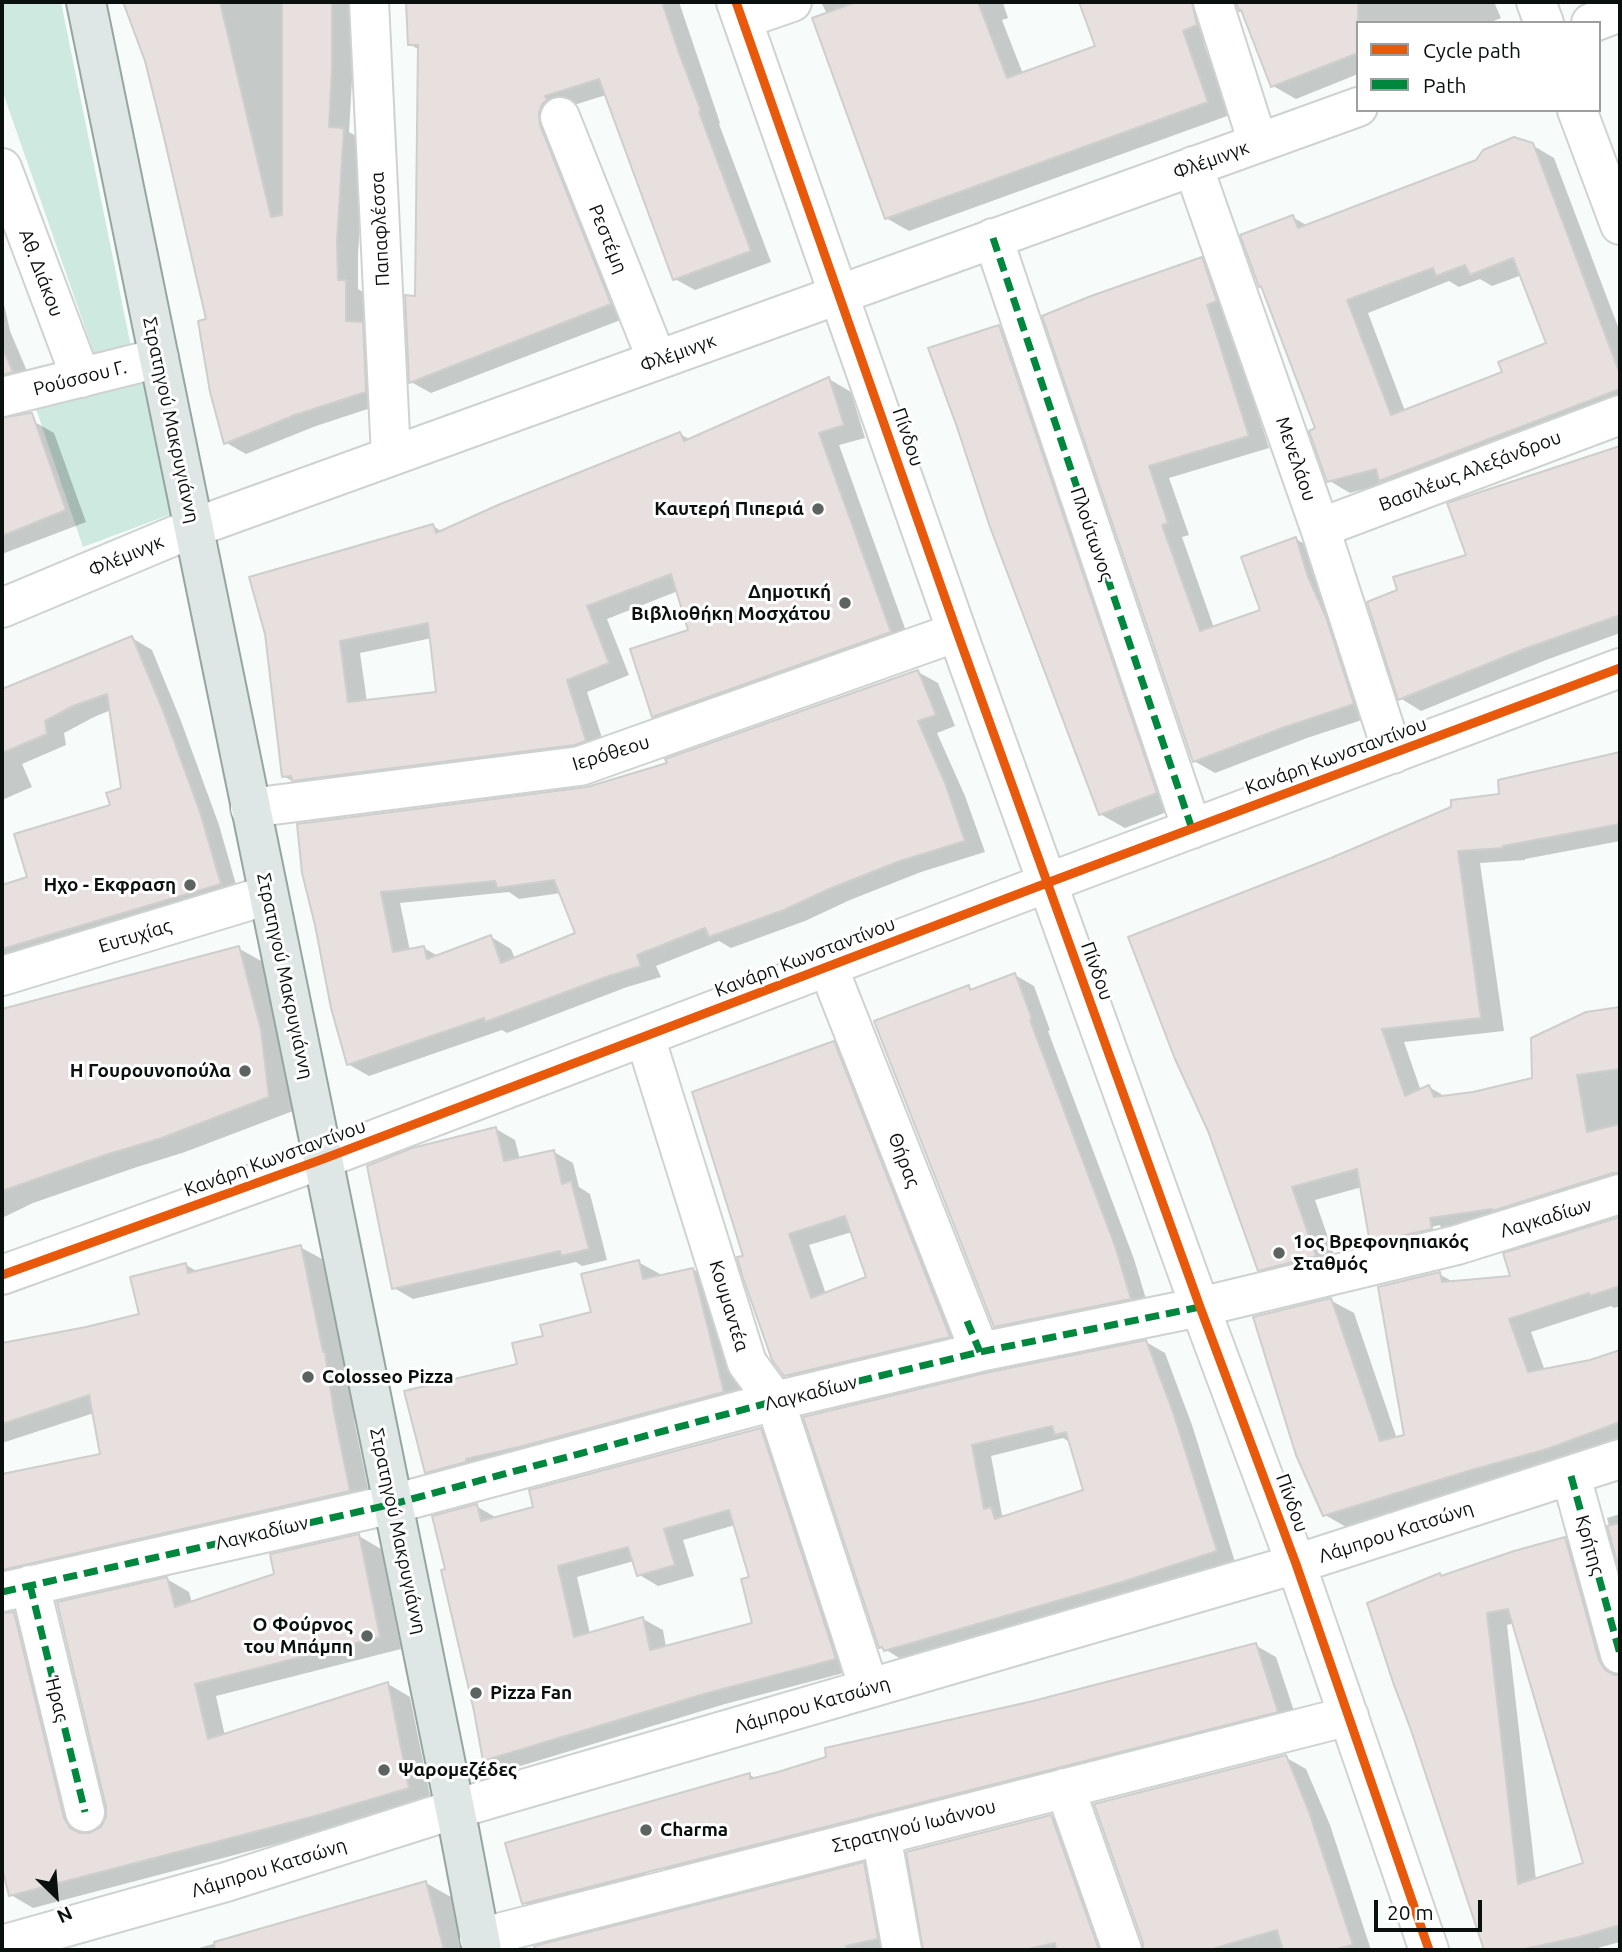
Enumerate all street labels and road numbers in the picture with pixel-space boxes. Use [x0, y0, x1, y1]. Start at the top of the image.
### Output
street label: Φλέμινγκ [1170, 136, 1252, 184]
street label: Παπαφλέσσα [366, 171, 394, 287]
street label: Ρεστέμη [584, 201, 632, 277]
street label: Αθ. Διάκου [14, 226, 68, 320]
street label: Στρατηγού Μακρυγιάννη [138, 315, 204, 525]
street label: Φλέμινγκ [637, 329, 719, 377]
street label: Ρούσσου Γ. [31, 355, 129, 401]
street label: Πίνδου [887, 405, 929, 469]
street label: Μενελάου [1271, 414, 1321, 504]
street label: Βασιλέως Αλεξάνδρου [1376, 426, 1564, 516]
street label: Πλούτωνος [1065, 484, 1119, 584]
street label: Φλέμινγκ [85, 530, 167, 582]
street label: Κανάρη Κωνσταντίνου [1242, 713, 1430, 799]
street label: Ιερόθεου [570, 730, 652, 776]
street label: Στρατηγού Μακρυγιάννη [252, 871, 318, 1081]
street label: Κανάρη Κωνσταντίνου [711, 912, 899, 1002]
street label: Ευτυχίας [96, 914, 174, 958]
street label: Πίνδου [1076, 939, 1118, 1003]
street label: Κανάρη Κωνσταντίνου [181, 1115, 369, 1201]
street label: Θήρας [883, 1129, 925, 1191]
street label: Λαγκαδίων [1497, 1193, 1595, 1243]
street label: Κουμαντέα [704, 1258, 754, 1354]
street label: Λαγκαδίων [762, 1370, 860, 1416]
street label: Στρατηγού Μακρυγιάννη [365, 1426, 431, 1636]
street label: Πίνδου [1271, 1471, 1313, 1535]
street label: Λάμπρου Κατσώνη [1316, 1496, 1476, 1568]
street label: Λαγκαδίων [213, 1511, 311, 1555]
street label: Κρήτης [1571, 1512, 1609, 1578]
street label: Λάμπρου Κατσώνη [731, 1672, 893, 1738]
street label: Ήρας [40, 1674, 74, 1724]
street label: Στρατηγού Ιωάννου [830, 1795, 998, 1857]
street label: Λάμπρου Κατσώνη [189, 1834, 349, 1902]

